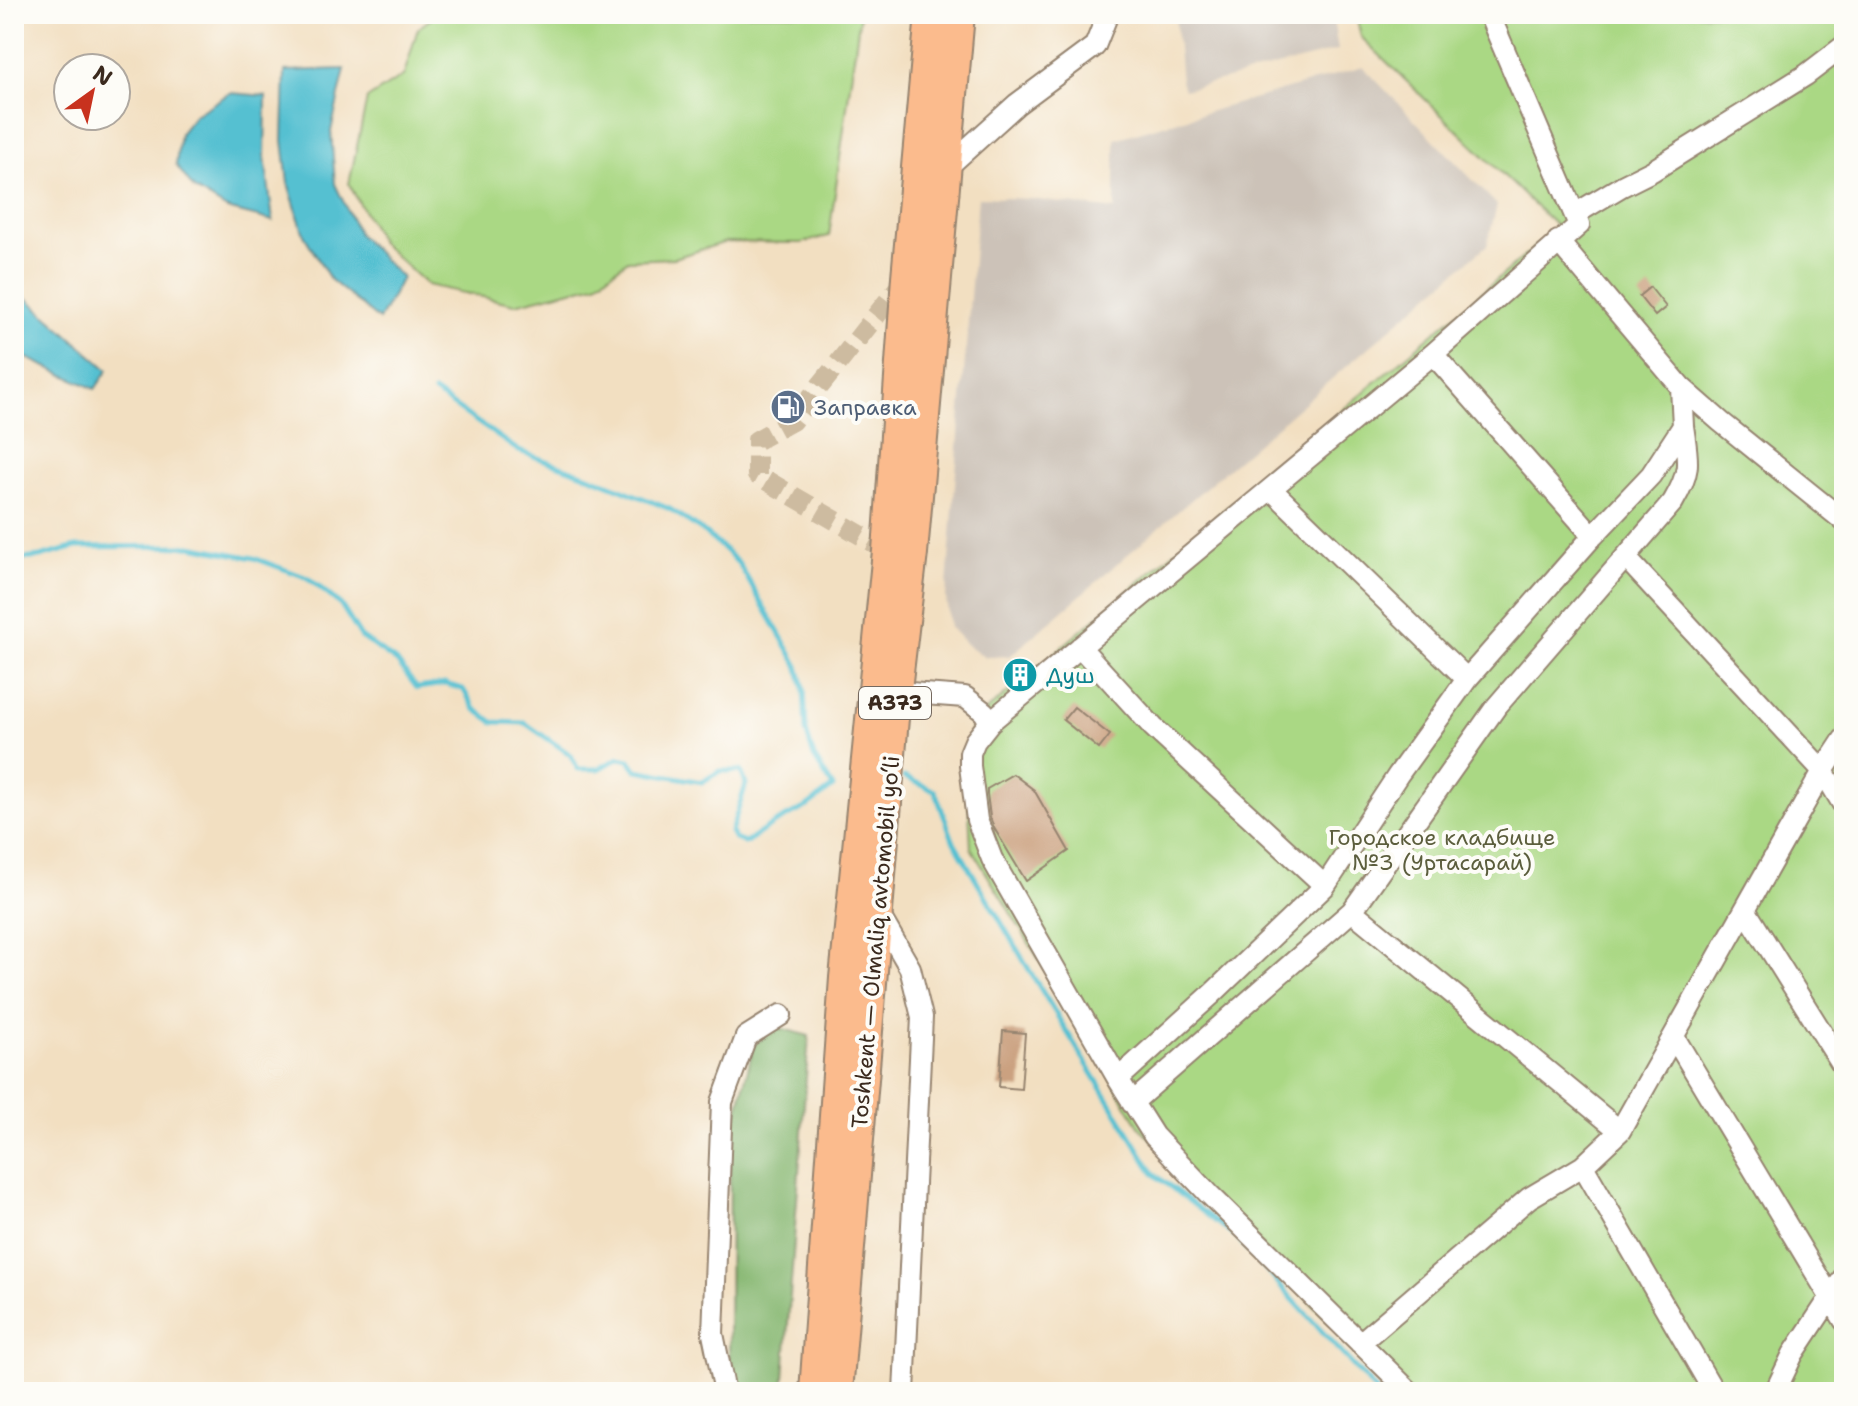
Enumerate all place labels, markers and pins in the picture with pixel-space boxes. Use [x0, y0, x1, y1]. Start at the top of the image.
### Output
fuel station icon: Заправка [769, 388, 807, 426]
place label: Заправка [814, 393, 917, 422]
building icon: Душ [1001, 656, 1039, 694]
place label: Душ [1046, 661, 1094, 690]

